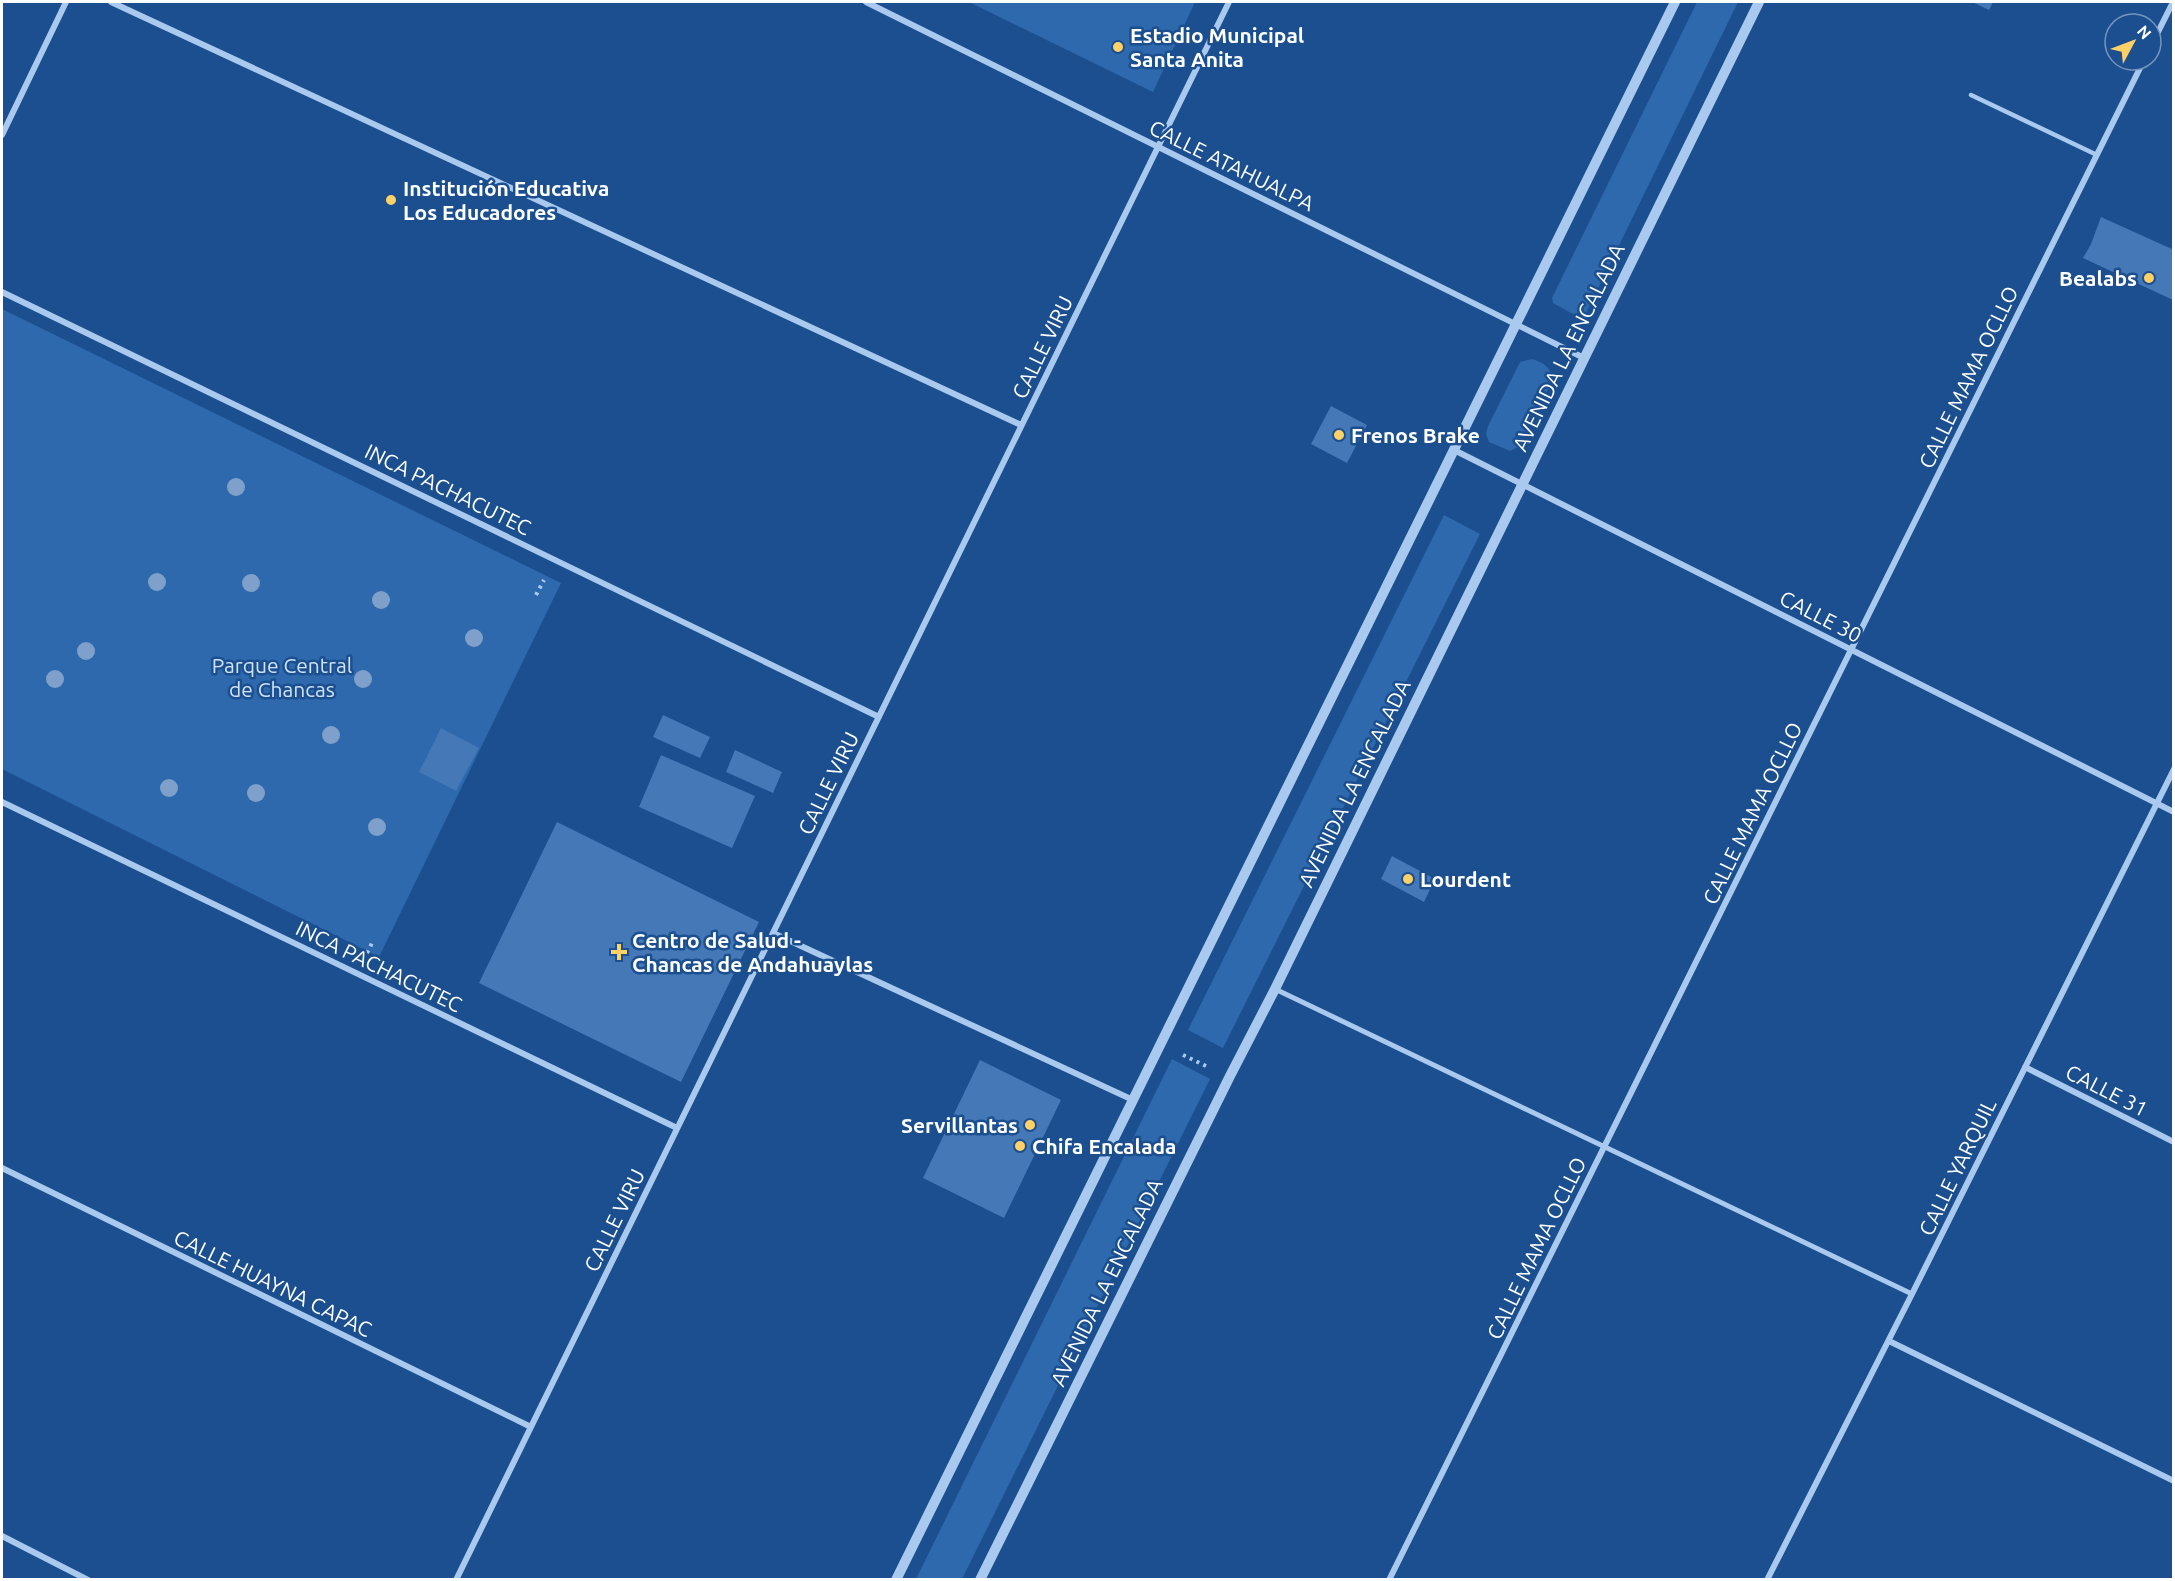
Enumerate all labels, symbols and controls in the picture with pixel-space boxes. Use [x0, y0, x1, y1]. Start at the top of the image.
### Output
north arrow [2103, 12, 2163, 72]
text: N [2134, 22, 2155, 43]
place label: Estadio Municipal Santa Anita [1130, 23, 1304, 71]
marker: Estadio Municipal Santa Anita [1111, 40, 1125, 54]
street label: CALLE ATAHUALPA [1146, 115, 1319, 215]
place label: Institución Educativa Los Educadores [403, 176, 609, 224]
marker: Institución Educativa Los Educadores [384, 193, 398, 207]
street label: AVENIDA LA ENCALADA [1507, 239, 1629, 455]
place label: Bealabs [2059, 266, 2137, 290]
marker: Bealabs [2142, 271, 2156, 285]
street label: CALLE MAMA OCLLO [1913, 282, 2023, 472]
street label: CALLE VIRU [1007, 292, 1077, 402]
place label: Frenos Brake [1351, 423, 1480, 447]
marker: Frenos Brake [1332, 428, 1346, 442]
street label: INCA PACHACUTEC [361, 438, 535, 540]
street label: CALLE 30 [1776, 585, 1866, 647]
park label: Parque Central de Chancas [212, 653, 352, 701]
street label: AVENIDA LA ENCALADA [1293, 675, 1415, 891]
street label: CALLE MAMA OCLLO [1697, 718, 1807, 908]
street label: CALLE VIRU [793, 728, 863, 838]
place label: Lourdent [1420, 867, 1511, 891]
marker: Lourdent [1401, 872, 1415, 886]
street label: INCA PACHACUTEC [292, 915, 466, 1017]
place label: Centro de Salud - Chancas de Andahuaylas [632, 928, 873, 976]
marker: Centro de Salud - Chancas de Andahuaylas [610, 943, 628, 961]
street label: CALLE 31 [2062, 1059, 2152, 1121]
street label: CALLE YARQUIL [1914, 1095, 2001, 1239]
place label: Servillantas [901, 1113, 1018, 1137]
marker: Servillantas [1023, 1118, 1037, 1132]
place label: Chifa Encalada [1032, 1134, 1177, 1158]
marker: Chifa Encalada [1013, 1139, 1027, 1153]
street label: CALLE MAMA OCLLO [1481, 1153, 1591, 1343]
street label: CALLE VIRU [579, 1165, 649, 1275]
street label: AVENIDA LA ENCALADA [1045, 1174, 1167, 1390]
street label: CALLE HUAYNA CAPAC [170, 1225, 376, 1341]

